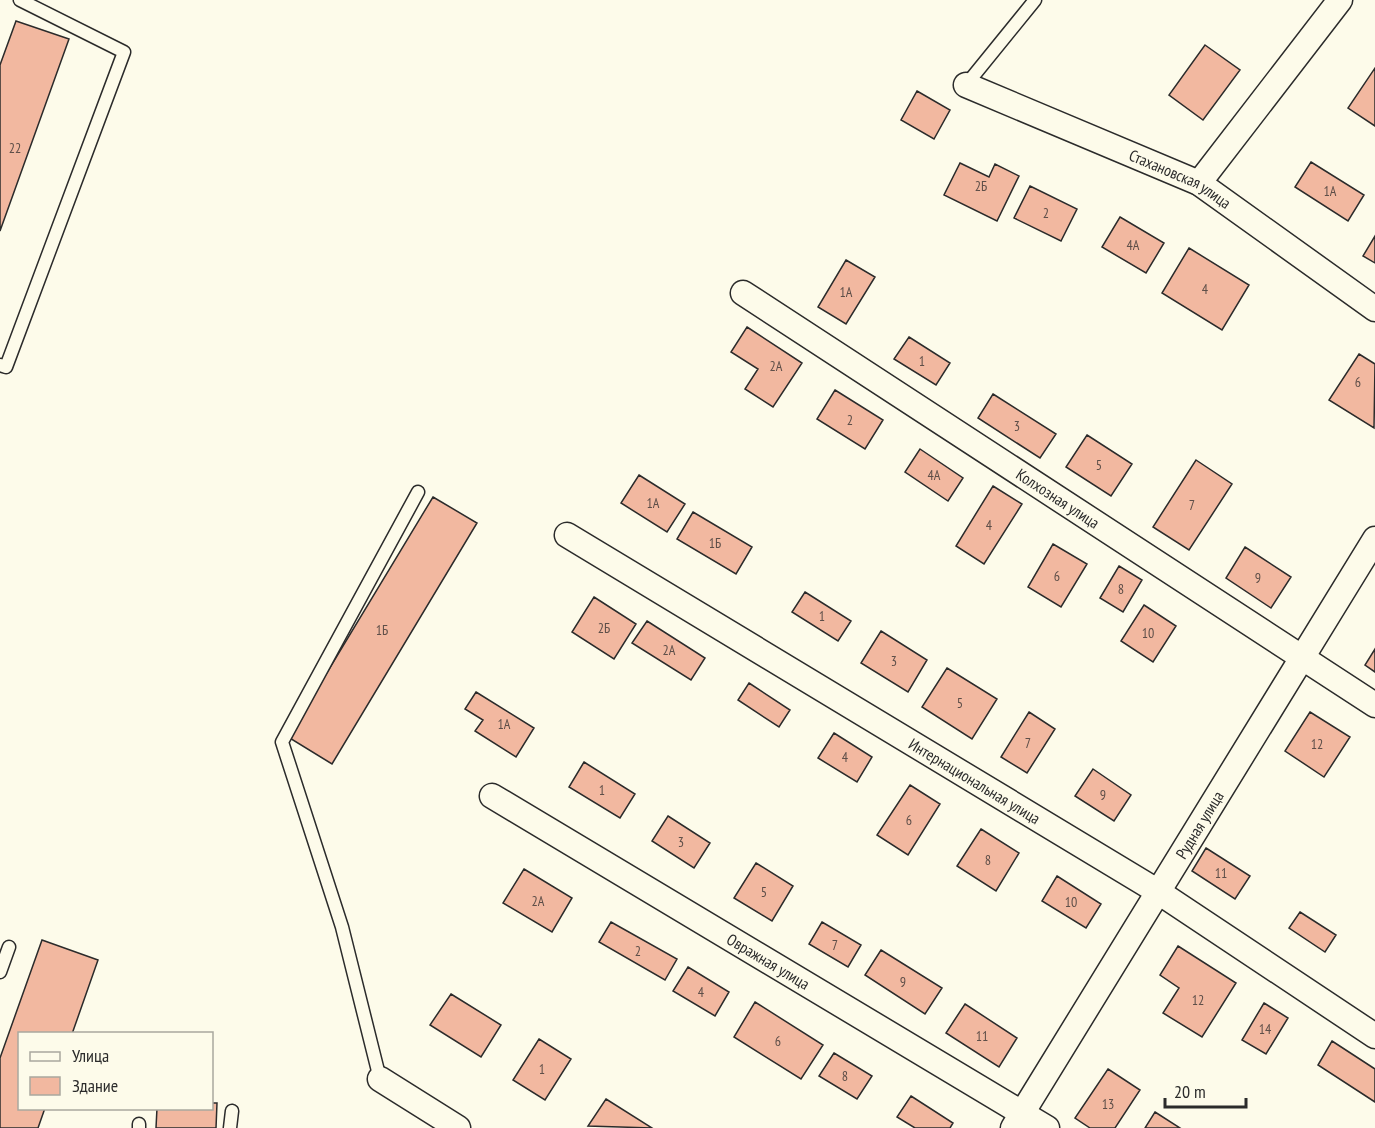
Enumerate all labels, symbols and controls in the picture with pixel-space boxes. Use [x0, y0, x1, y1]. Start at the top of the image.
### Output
house number: 22 [9, 139, 21, 157]
street label: Стахановская улица [1126, 145, 1235, 213]
house number: 2Б [975, 177, 987, 195]
house number: 1А [1324, 182, 1337, 200]
house number: 2 [1043, 204, 1049, 222]
house number: 4А [1127, 236, 1140, 254]
house number: 4 [1202, 280, 1209, 298]
house number: 1А [840, 283, 853, 301]
house number: 1 [919, 352, 925, 370]
house number: 2А [770, 357, 783, 375]
house number: 6 [1355, 373, 1361, 391]
house number: 2 [847, 411, 853, 429]
house number: 3 [1014, 417, 1020, 435]
house number: 5 [1096, 456, 1102, 474]
street label: Колхозная улица [1013, 464, 1103, 533]
house number: 4А [928, 466, 941, 484]
house number: 1А [647, 494, 660, 512]
house number: 7 [1189, 496, 1195, 514]
house number: 4 [986, 516, 993, 534]
house number: 1Б [709, 534, 721, 552]
house number: 6 [1054, 567, 1060, 585]
house number: 9 [1255, 569, 1261, 587]
house number: 8 [1118, 580, 1124, 598]
house number: 1 [819, 607, 825, 625]
house number: 2Б [598, 619, 610, 637]
house number: 1Б [376, 621, 388, 639]
house number: 10 [1142, 624, 1154, 642]
house number: 2А [663, 641, 676, 659]
house number: 3 [891, 652, 897, 670]
house number: 5 [957, 694, 963, 712]
house number: 1А [498, 715, 511, 733]
street label: Интернациональная улица [905, 734, 1044, 828]
house number: 7 [1025, 734, 1031, 752]
house number: 12 [1311, 735, 1323, 753]
house number: 4 [842, 748, 849, 766]
house number: 1 [599, 781, 605, 799]
house number: 9 [1100, 786, 1106, 804]
street label: Рудная улица [1171, 787, 1228, 862]
house number: 6 [906, 811, 912, 829]
house number: 3 [678, 833, 684, 851]
house number: 8 [985, 851, 991, 869]
house number: 11 [1215, 864, 1227, 882]
house number: 5 [761, 883, 767, 901]
house number: 2А [532, 892, 545, 910]
house number: 10 [1065, 893, 1077, 911]
street label: Овражная улица [723, 929, 813, 994]
house number: 7 [832, 936, 838, 954]
house number: 2 [635, 942, 641, 960]
house number: 9 [900, 973, 906, 991]
house number: 4 [698, 983, 705, 1001]
house number: 12 [1192, 991, 1204, 1009]
house number: 14 [1259, 1020, 1272, 1038]
house number: 11 [976, 1027, 988, 1045]
legend [18, 1032, 213, 1110]
house number: 6 [775, 1032, 781, 1050]
text: Улица [72, 1044, 109, 1067]
house number: 1 [539, 1060, 545, 1078]
house number: 8 [842, 1067, 848, 1085]
scale bar [1165, 1071, 1246, 1109]
text: Здание [72, 1074, 118, 1097]
text: 20 m [1174, 1080, 1206, 1103]
house number: 13 [1102, 1095, 1114, 1113]

